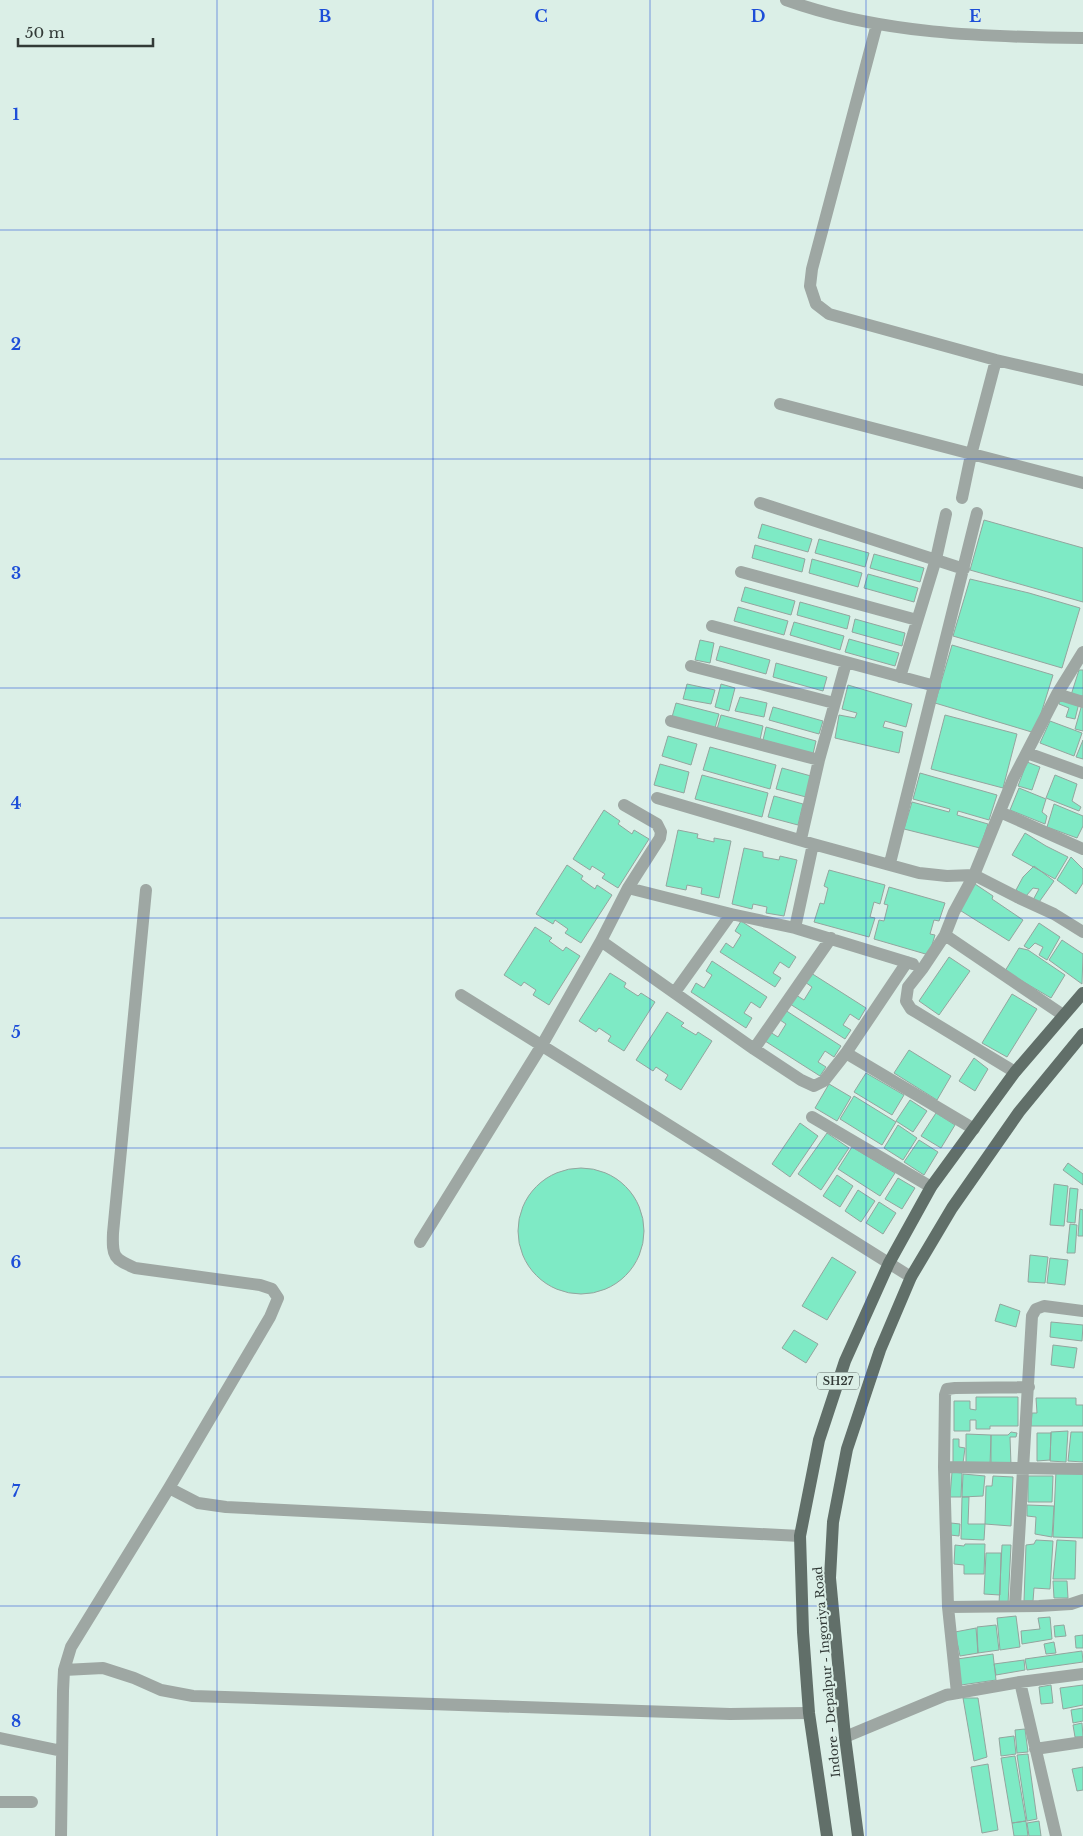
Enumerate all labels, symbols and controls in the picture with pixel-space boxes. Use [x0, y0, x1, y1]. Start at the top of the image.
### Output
text: B [319, 6, 332, 26]
text: C [534, 6, 548, 26]
text: D [751, 6, 765, 26]
text: E [969, 6, 981, 26]
scale bar [18, 15, 152, 47]
text: 50 m [25, 23, 65, 42]
text: 1 [13, 104, 20, 124]
text: 2 [11, 334, 21, 354]
text: 3 [11, 563, 21, 583]
text: 4 [11, 793, 21, 813]
text: 5 [11, 1022, 21, 1042]
text: 6 [11, 1252, 22, 1272]
road number: SH27 [817, 1372, 859, 1390]
text: 7 [12, 1481, 21, 1501]
street label: Indore - Depalpur - Ingoriya Road [810, 1566, 843, 1778]
text: 8 [11, 1711, 21, 1731]

